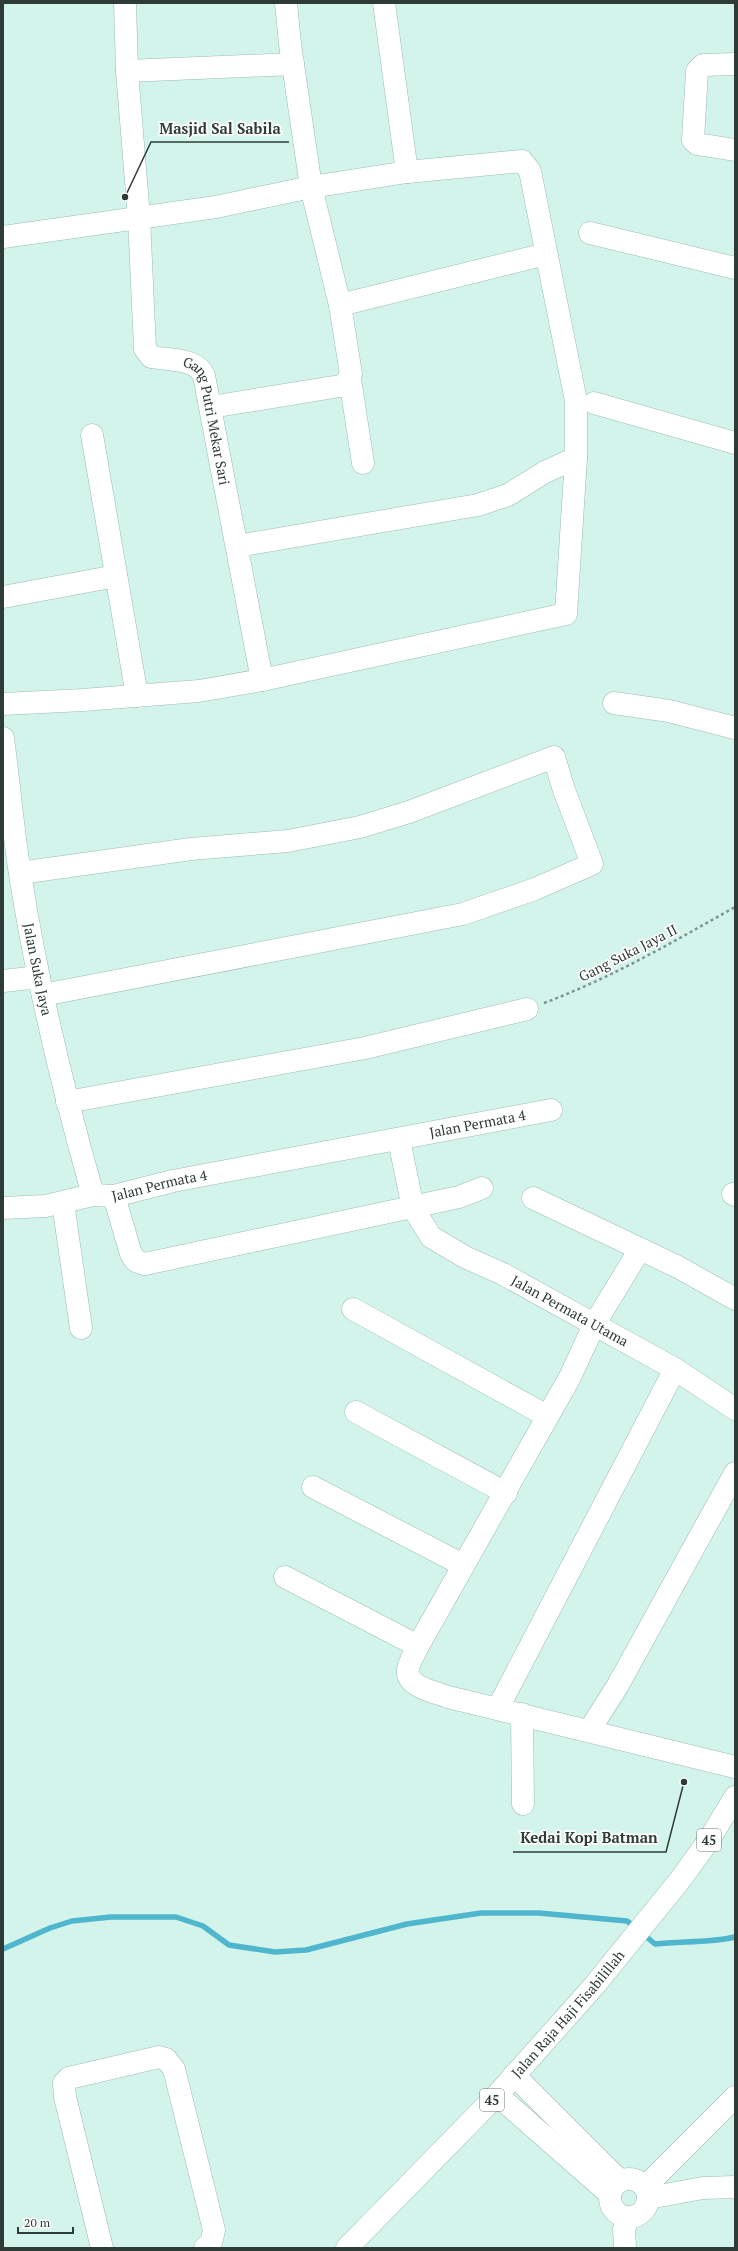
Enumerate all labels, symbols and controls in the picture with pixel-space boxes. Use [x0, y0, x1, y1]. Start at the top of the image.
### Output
callout: Masjid Sal Sabila [151, 115, 289, 142]
text: Masjid Sal Sabila [159, 118, 281, 138]
street label: Gang Putri Mekar Sari [181, 352, 235, 487]
street label: Gang Suka Jaya II [575, 919, 680, 986]
street label: Jalan Suka Jaya [19, 921, 57, 1017]
street label: Jalan Permata 4 [428, 1105, 528, 1142]
street label: Jalan Permata 4 [109, 1165, 209, 1205]
street label: Jalan Permata Utama [508, 1271, 632, 1350]
callout: Kedai Kopi Batman [513, 1825, 666, 1852]
text: Kedai Kopi Batman [520, 1827, 658, 1847]
road number: 45 [697, 1829, 721, 1851]
street label: Jalan Raja Haji Fisabilillah [507, 1946, 628, 2082]
road number: 45 [480, 2089, 504, 2111]
scale bar [18, 2209, 73, 2235]
text: 20 m [24, 2215, 51, 2230]

